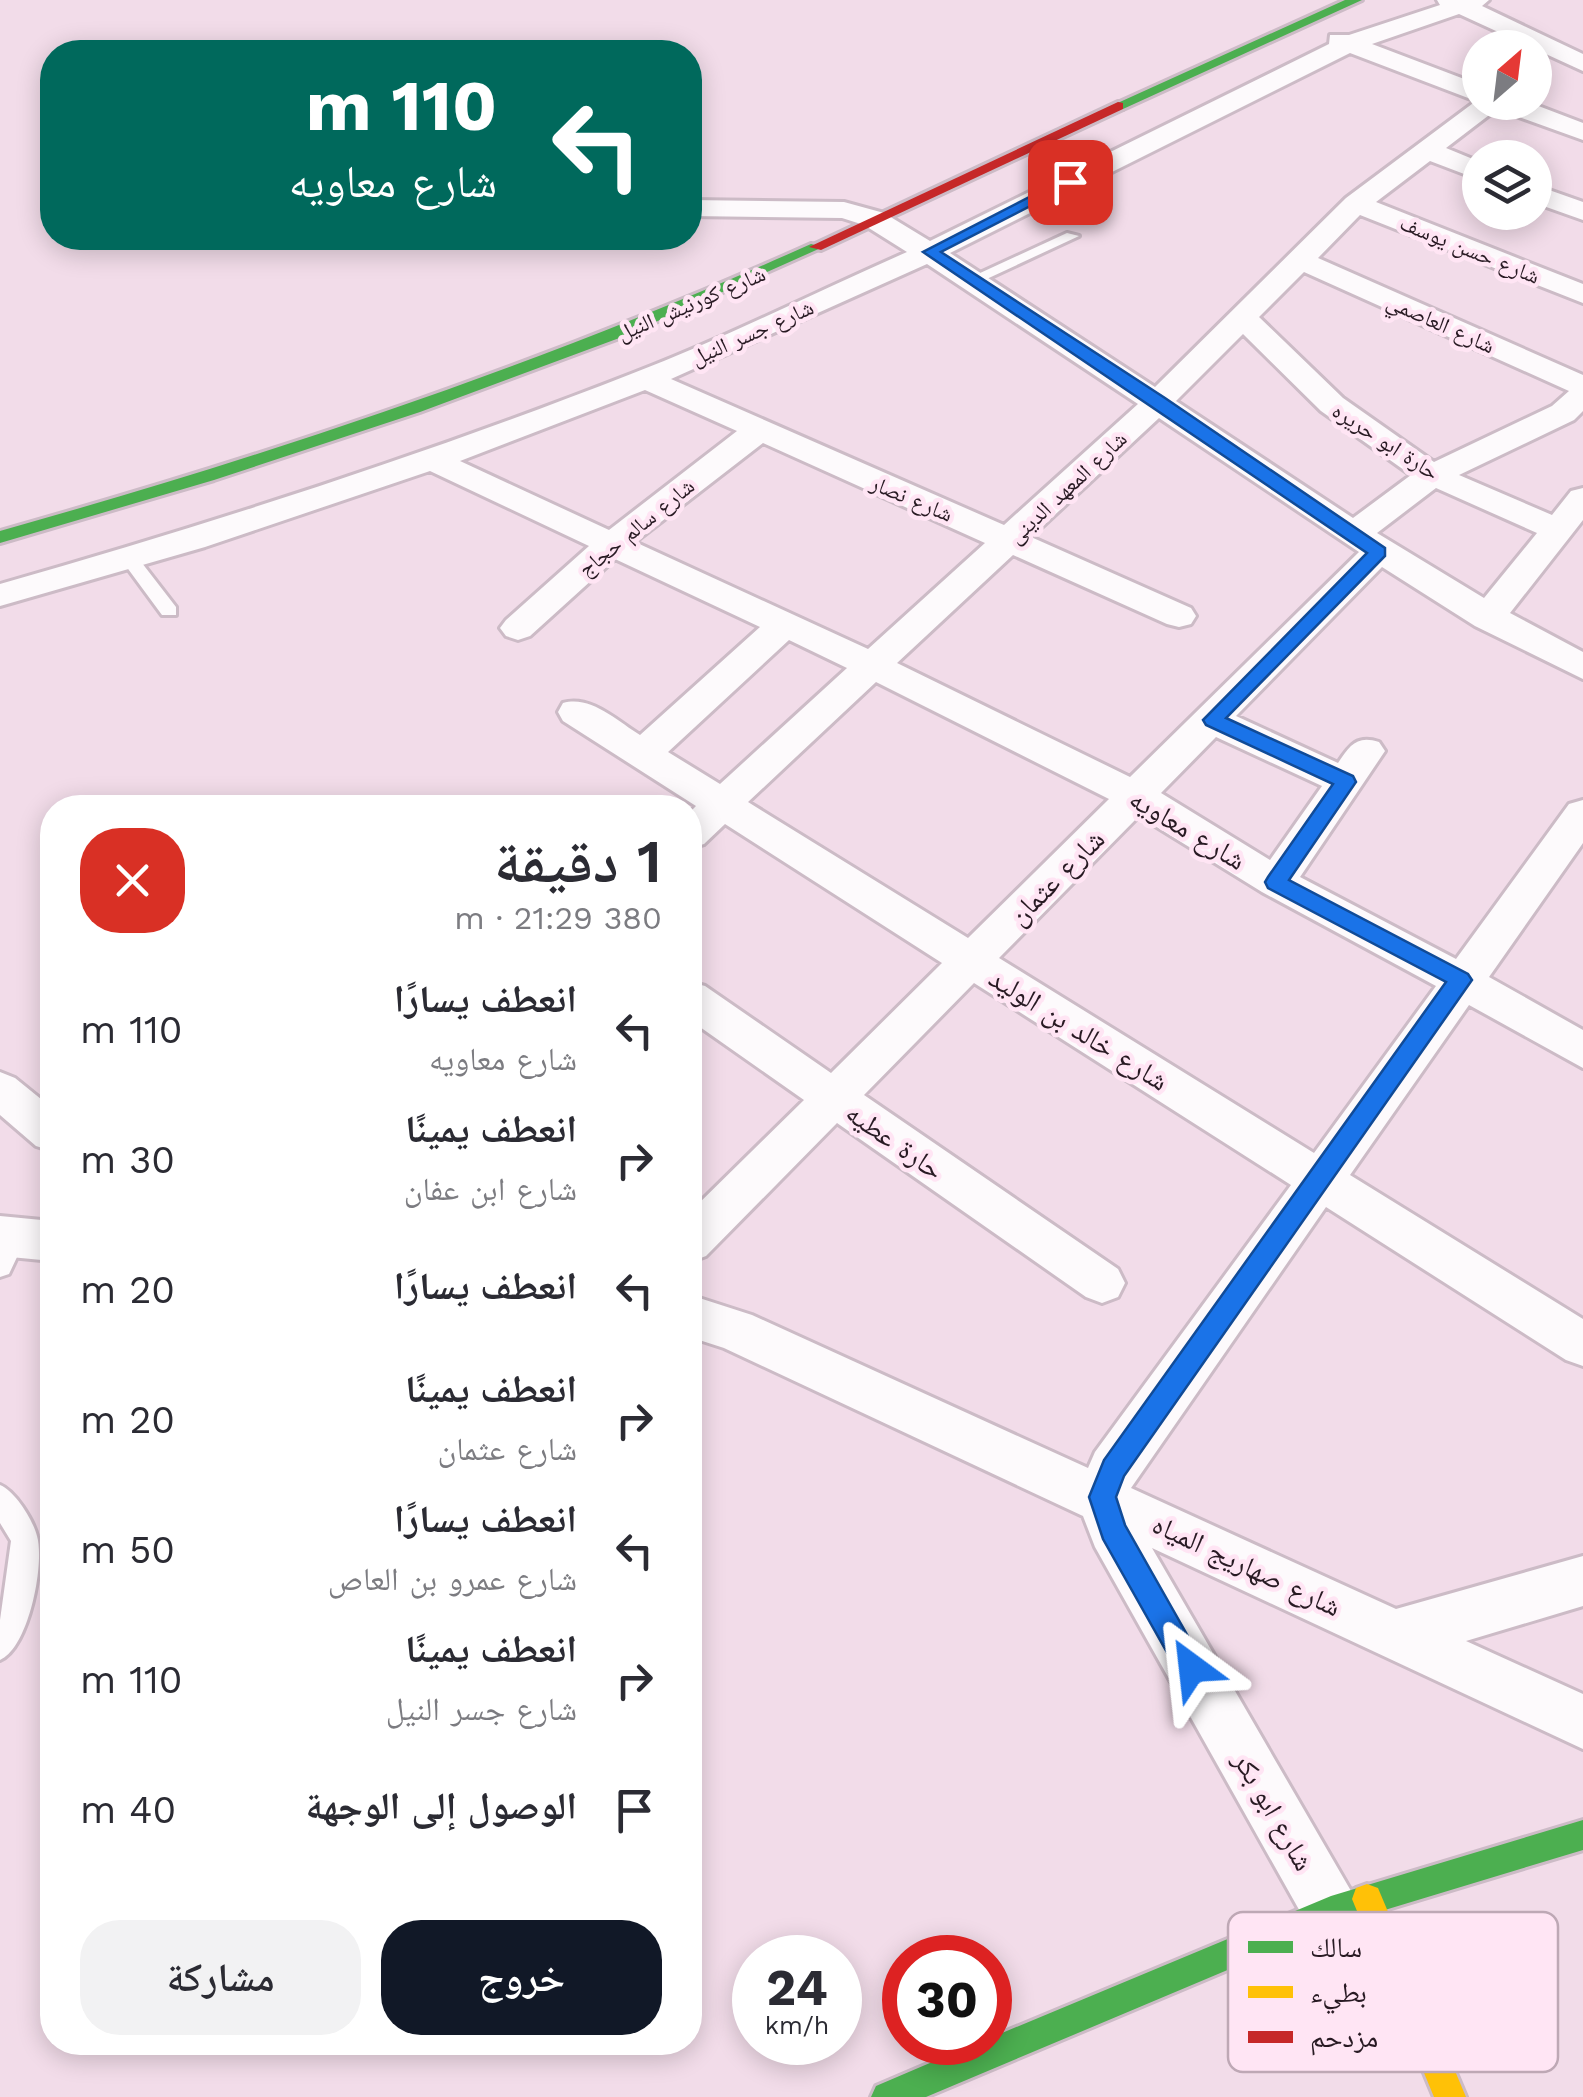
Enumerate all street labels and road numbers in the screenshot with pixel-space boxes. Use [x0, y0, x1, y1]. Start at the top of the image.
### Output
street label: شارع حسن يوسف [1396, 210, 1543, 290]
street label: شارع كورنيش النيل [613, 261, 769, 347]
street label: شارع العاصمي [1381, 289, 1499, 363]
street label: شارع جسر النيل [687, 294, 818, 372]
street label: حارة ابو حريره [1328, 398, 1444, 485]
street label: شارع المعهد الدينى [1003, 426, 1133, 549]
street label: شارع نصار [866, 470, 957, 528]
street label: شارع سالم حجاج [574, 473, 700, 583]
street label: شارع معاويه [1123, 782, 1252, 878]
street label: شارع عثمان [1002, 823, 1112, 933]
street label: شارع خالد بن الوليد [983, 961, 1174, 1099]
street label: حارة عطيه [840, 1096, 950, 1187]
street label: شارع صهاريج المياه [1147, 1507, 1346, 1624]
street label: شارع ابو بكر [1225, 1745, 1321, 1877]

